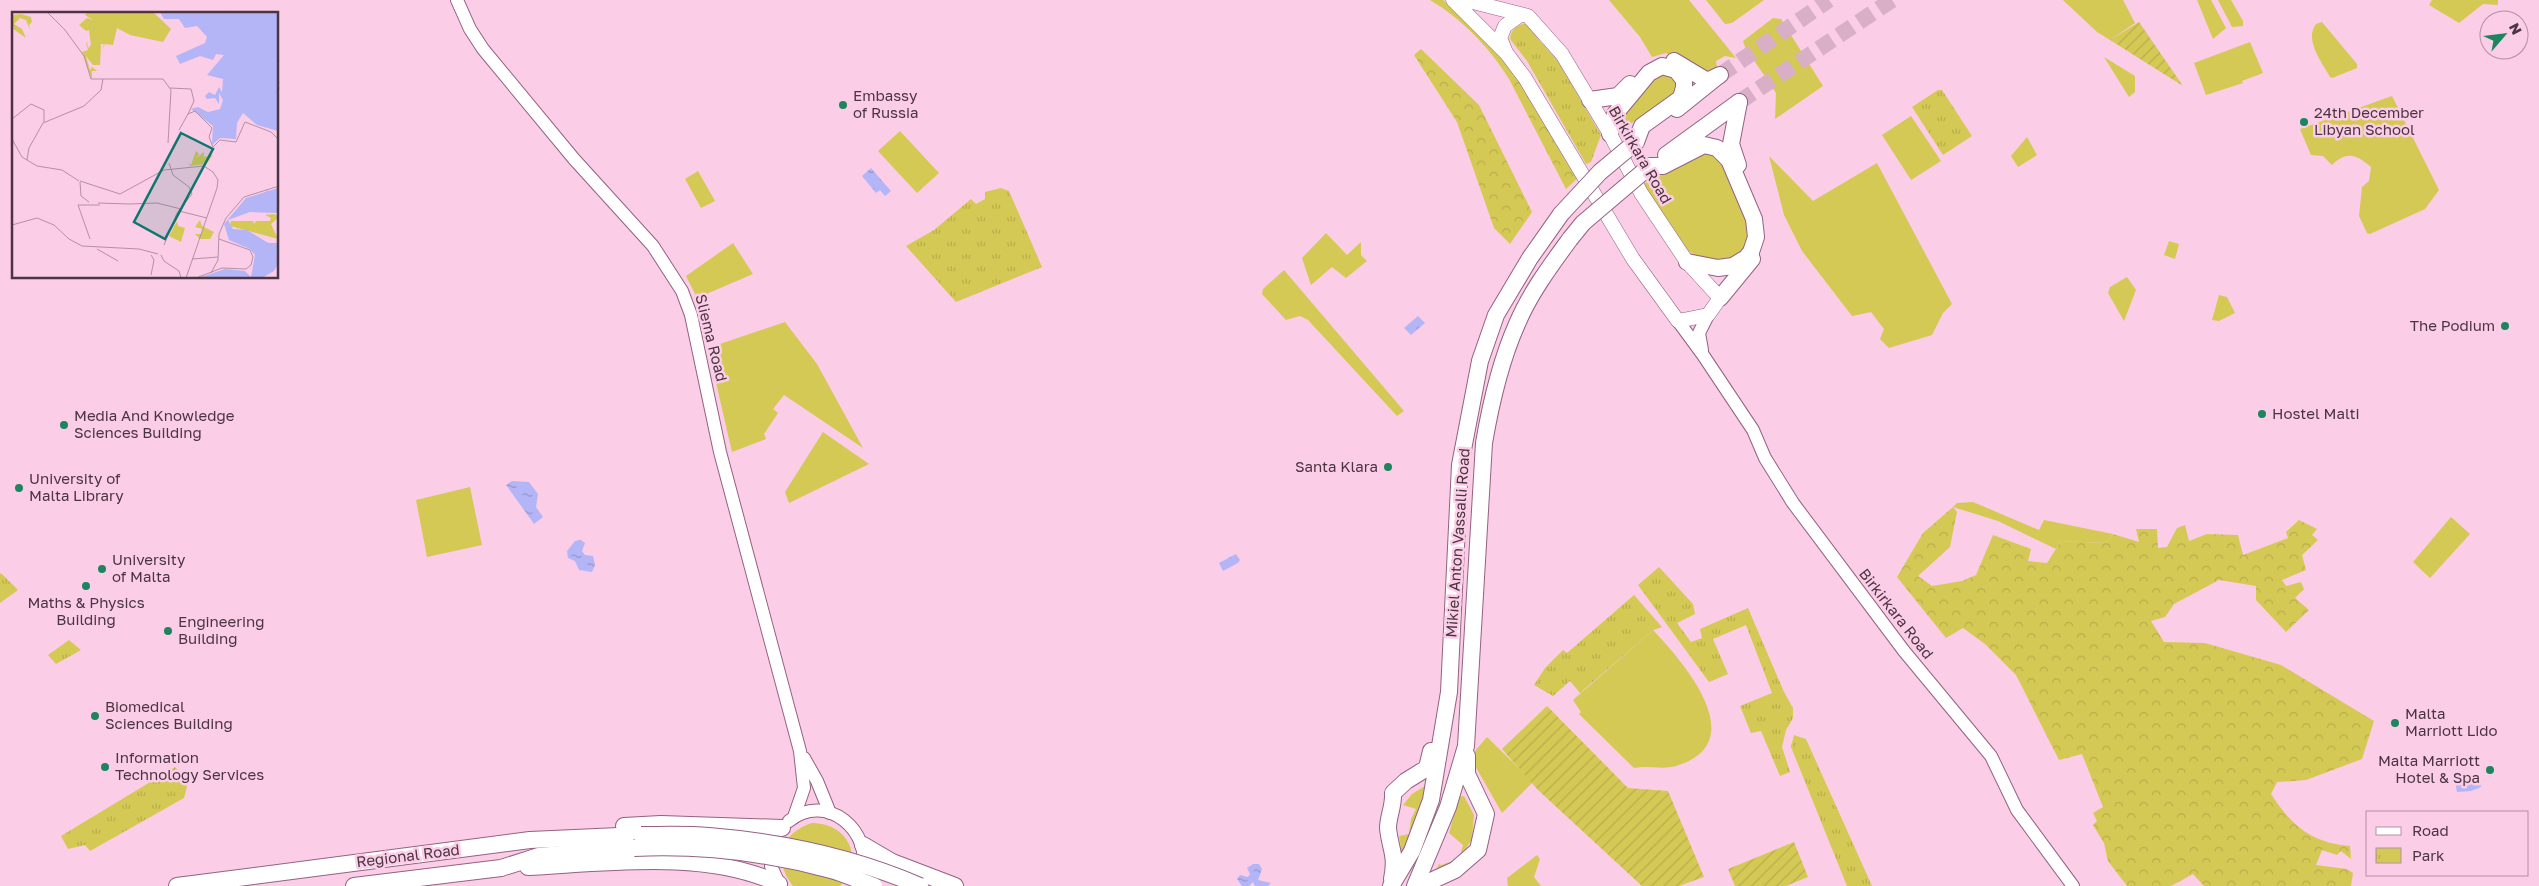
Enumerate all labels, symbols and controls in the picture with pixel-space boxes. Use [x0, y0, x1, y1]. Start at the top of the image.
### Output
north arrow [2479, 10, 2529, 60]
inset map [12, 12, 279, 279]
text: N [2506, 20, 2526, 37]
place label: Embassy of Russia [853, 86, 918, 121]
marker: Embassy of Russia [837, 99, 849, 111]
street label: Birkirkara Road [1606, 102, 1676, 207]
place label: 24th December Libyan School [2314, 103, 2424, 138]
marker: 24th December Libyan School [2298, 116, 2310, 128]
street label: Sliema Road [692, 292, 732, 383]
place label: The Podium [2410, 316, 2495, 334]
marker: The Podium [2499, 320, 2511, 332]
place label: Hostel Malti [2272, 404, 2360, 422]
place label: Media And Knowledge Sciences Building [74, 406, 235, 441]
marker: Hostel Malti [2256, 408, 2268, 420]
marker: Media And Knowledge Sciences Building [58, 419, 70, 431]
street label: Mikiel Anton Vassalli Road [1441, 448, 1473, 638]
place label: Santa Klara [1295, 457, 1378, 475]
marker: Santa Klara [1382, 461, 1394, 473]
place label: University of Malta Library [29, 469, 124, 504]
marker: University of Malta Library [13, 482, 25, 494]
place label: University of Malta [112, 550, 186, 585]
marker: University of Malta [96, 563, 108, 575]
street label: Birkirkara Road [1856, 565, 1938, 662]
marker: Maths & Physics Building [80, 580, 92, 592]
place label: Maths & Physics Building [27, 593, 145, 628]
place label: Engineering Building [178, 612, 265, 647]
marker: Engineering Building [162, 625, 174, 637]
place label: Biomedical Sciences Building [105, 697, 233, 732]
place label: Malta Marriott Lido [2405, 704, 2498, 739]
marker: Biomedical Sciences Building [89, 710, 101, 722]
marker: Malta Marriott Lido [2389, 717, 2401, 729]
place label: Information Technology Services [115, 748, 264, 783]
place label: Malta Marriott Hotel & Spa [2378, 751, 2480, 786]
marker: Information Technology Services [99, 761, 111, 773]
marker: Malta Marriott Hotel & Spa [2484, 764, 2496, 776]
legend [2366, 811, 2529, 876]
text: Road [2412, 821, 2449, 839]
street label: Regional Road [355, 840, 461, 870]
text: Park [2412, 846, 2445, 864]

